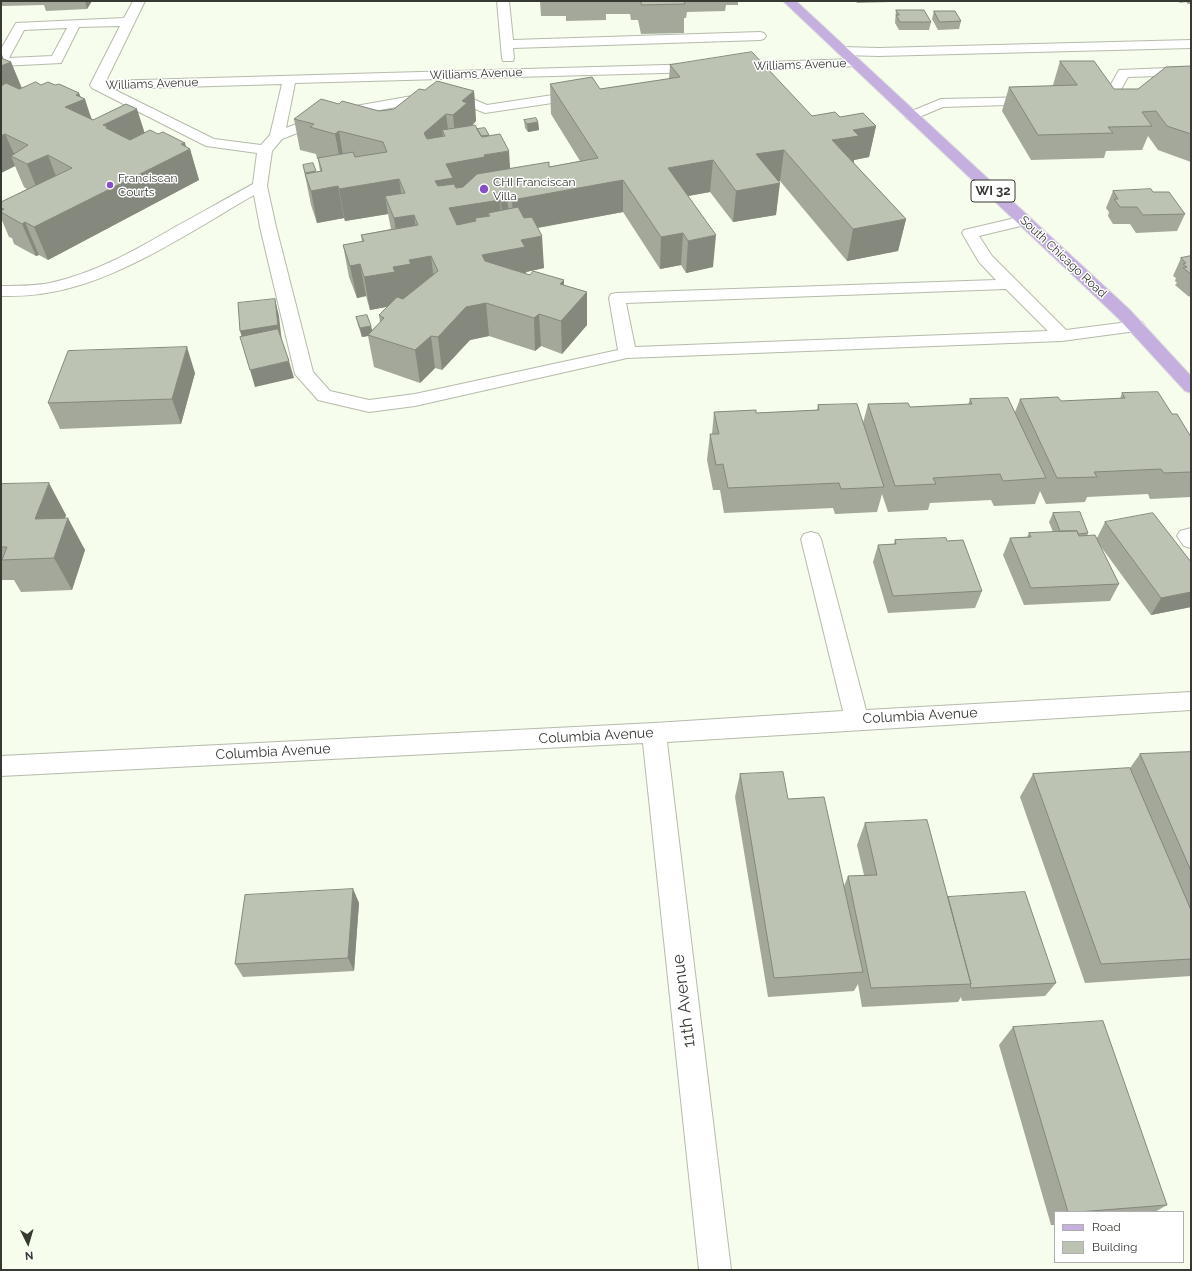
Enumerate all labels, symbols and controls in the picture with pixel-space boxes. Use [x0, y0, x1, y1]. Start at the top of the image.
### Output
street label: Williams Avenue [753, 56, 847, 74]
street label: Williams Avenue [429, 65, 523, 83]
street label: Williams Avenue [105, 75, 199, 93]
place label: Franciscan Courts [118, 171, 177, 199]
place label: CHI Franciscan Villa [493, 175, 576, 203]
marker: Franciscan Courts [105, 180, 115, 190]
road number: WI 32 [971, 180, 1015, 202]
marker: CHI Franciscan Villa [478, 183, 490, 195]
street label: South Chicago Road [1017, 213, 1109, 301]
street label: Columbia Avenue [862, 705, 978, 727]
street label: Columbia Avenue [538, 725, 654, 747]
street label: Columbia Avenue [215, 741, 331, 763]
street label: 11th Avenue [668, 953, 700, 1049]
legend [1054, 1211, 1184, 1263]
text: Road [1092, 1220, 1121, 1234]
north arrow [8, 1223, 48, 1263]
text: Building [1092, 1240, 1138, 1254]
text: N [24, 1249, 34, 1262]

